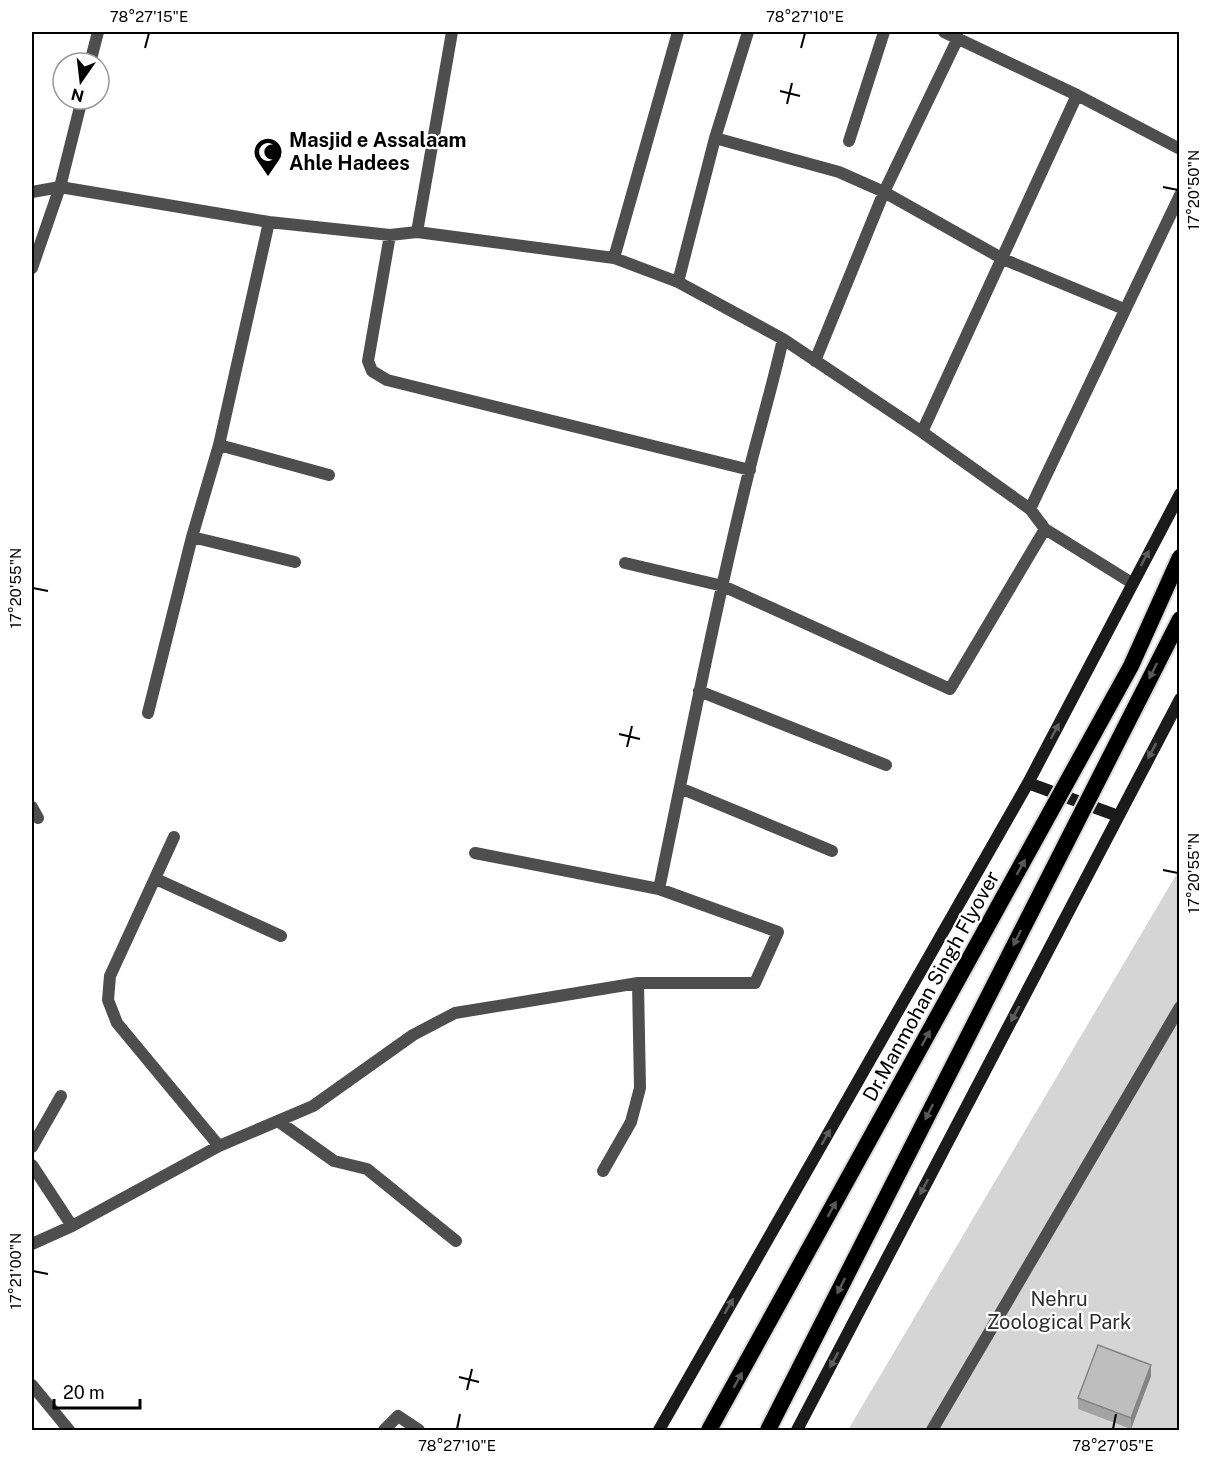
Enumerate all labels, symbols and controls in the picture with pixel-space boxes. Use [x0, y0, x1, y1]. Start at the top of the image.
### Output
text: 78°27'15"E [110, 8, 188, 25]
text: 78°27'10"E [766, 8, 844, 25]
north arrow [51, 51, 111, 111]
text: N [69, 84, 86, 106]
place label: Masjid e Assalaam Ahle Hadees [289, 128, 466, 175]
mosque icon: Masjid e Assalaam Ahle Hadees [252, 136, 284, 178]
text: 17°20'50"N [1185, 150, 1202, 230]
text: 17°20'55"N [7, 548, 24, 628]
one-way arrow [1140, 550, 1150, 567]
one-way arrow [1148, 663, 1158, 680]
one-way arrow [1050, 723, 1060, 740]
one-way arrow [1147, 743, 1157, 760]
text: 17°20'55"N [1185, 833, 1202, 913]
one-way arrow [1016, 858, 1026, 875]
street label: Dr.Manmohan Singh Flyover [858, 866, 1005, 1105]
one-way arrow [1012, 930, 1022, 947]
one-way arrow [1010, 1006, 1020, 1023]
one-way arrow [921, 1030, 932, 1046]
one-way arrow [924, 1104, 934, 1121]
one-way arrow [821, 1128, 831, 1145]
one-way arrow [920, 1178, 929, 1195]
one-way arrow [827, 1200, 837, 1217]
text: 17°21'00"N [7, 1233, 24, 1309]
one-way arrow [836, 1278, 846, 1295]
park label: Nehru Zoological Park [987, 1287, 1131, 1334]
one-way arrow [724, 1297, 734, 1314]
one-way arrow [829, 1351, 839, 1368]
one-way arrow [733, 1371, 743, 1388]
scale bar [54, 1372, 140, 1410]
text: 20 m [63, 1382, 105, 1403]
text: 78°27'10"E [418, 1437, 496, 1454]
text: 78°27'05"E [1072, 1437, 1154, 1454]

